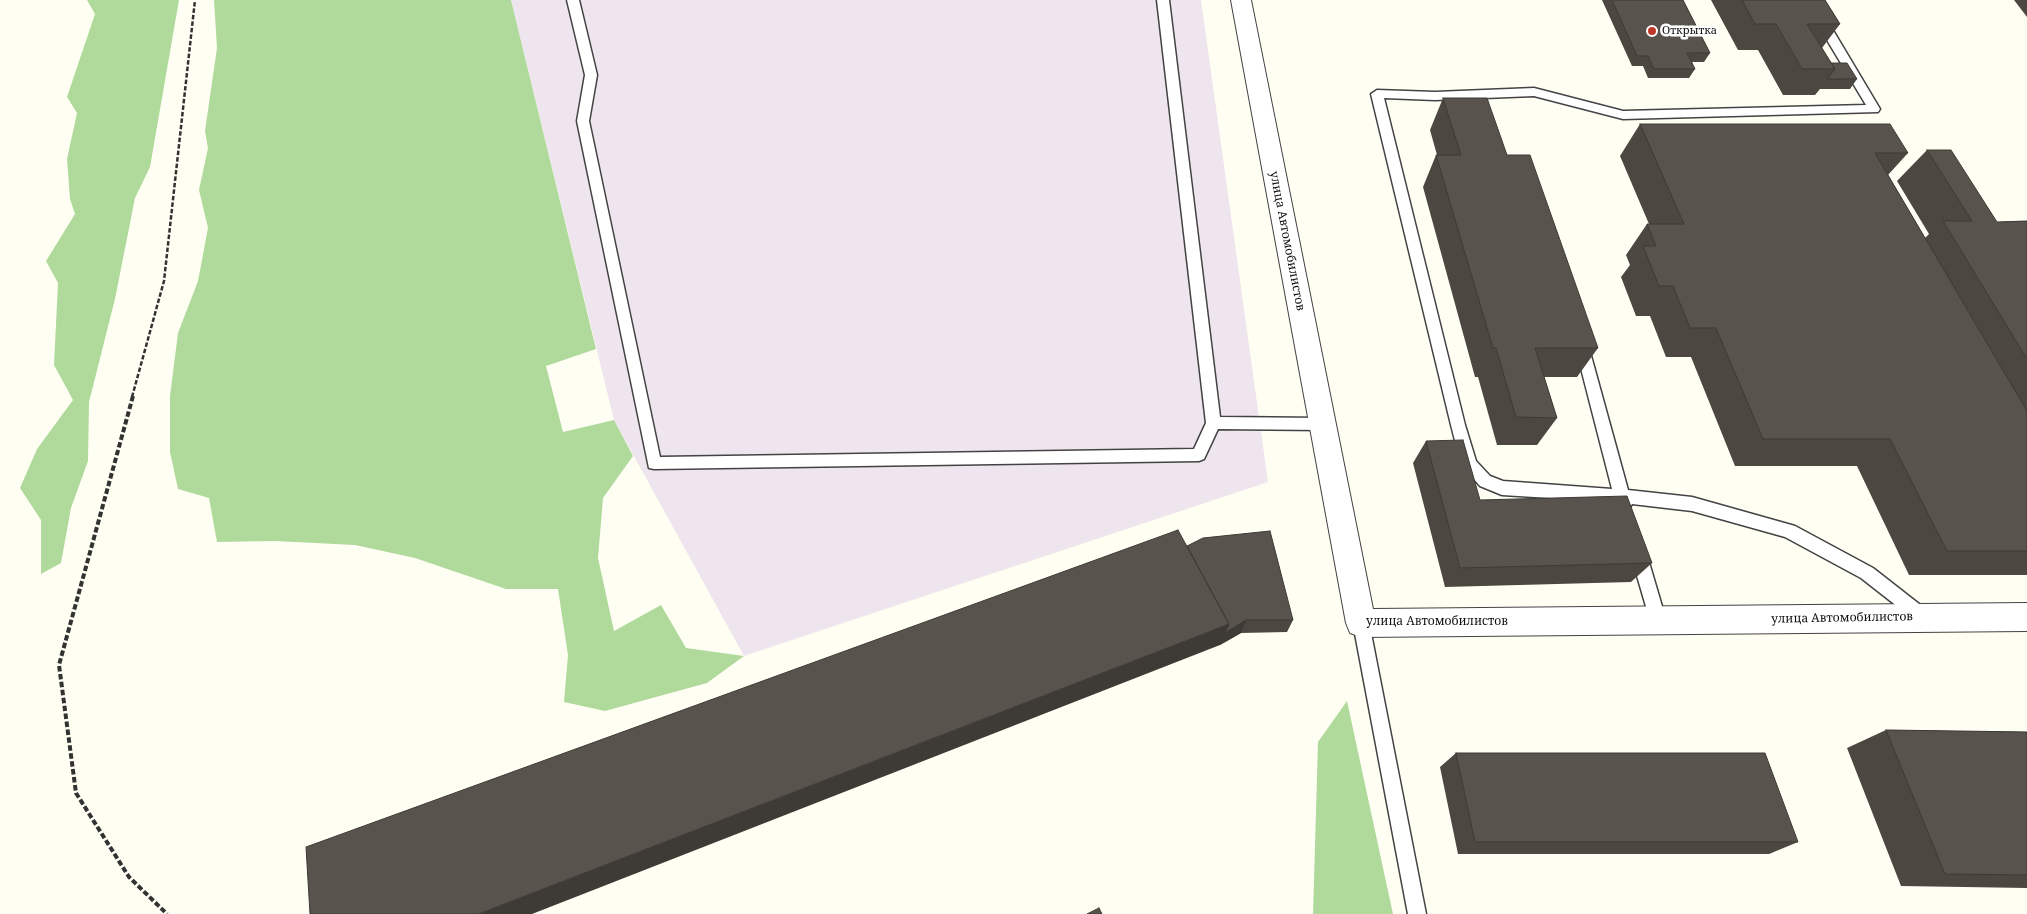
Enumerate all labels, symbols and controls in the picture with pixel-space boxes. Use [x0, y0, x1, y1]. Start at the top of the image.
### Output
place label: Открытка [1662, 24, 1717, 38]
marker: Открытка [1646, 25, 1658, 37]
street label: улица Автомобилистов [1266, 170, 1308, 312]
street label: улица Автомобилистов [1771, 610, 1913, 626]
street label: улица Автомобилистов [1366, 615, 1508, 629]

